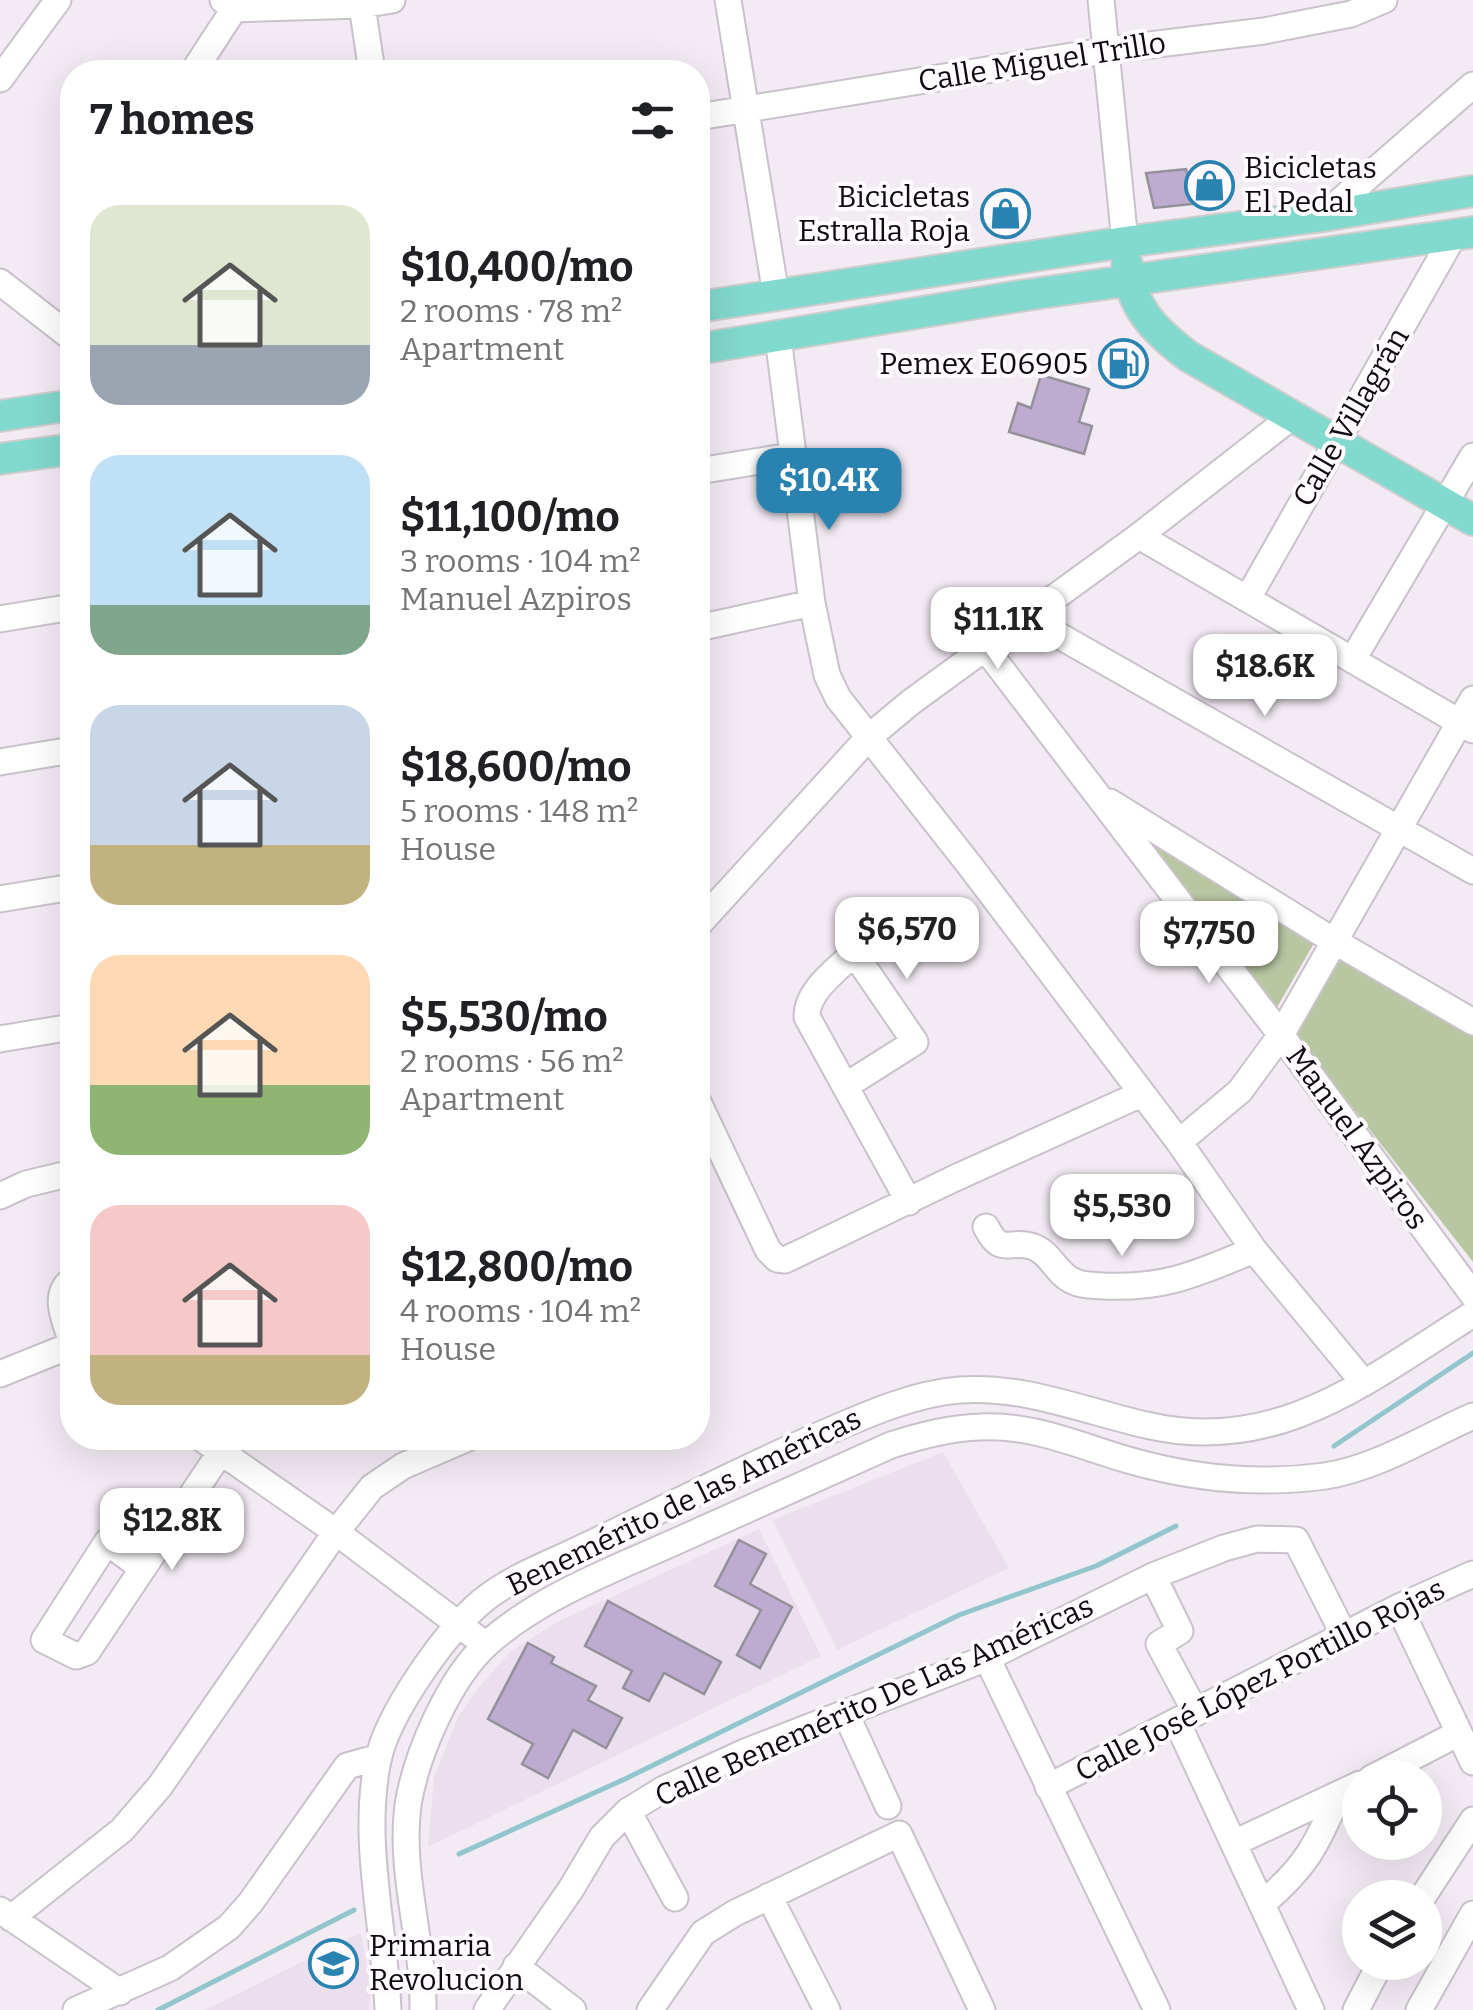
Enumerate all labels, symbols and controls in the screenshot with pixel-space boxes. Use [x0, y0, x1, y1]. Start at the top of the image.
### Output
street label: Calle Miguel Trillo [916, 25, 1168, 99]
icon: filters [625, 93, 680, 148]
text: 7 homes [90, 95, 255, 145]
place label: Bicicletas El Pedal [1244, 150, 1377, 220]
shop icon: Bicicletas El Pedal [1183, 159, 1235, 211]
place label: Bicicletas Estralla Roja [798, 179, 970, 249]
shop icon: Bicicletas Estralla Roja [979, 188, 1031, 240]
text: $10,400/mo [400, 242, 633, 292]
icon: home [170, 245, 290, 365]
text: 2 rooms · 78 m² [400, 292, 622, 330]
street label: Calle Villagrán [1285, 321, 1417, 513]
text: Apartment [400, 330, 564, 368]
fuel station icon: Pemex E06905 [1097, 338, 1149, 390]
place label: Pemex E06905 [879, 346, 1088, 382]
pin: $10.4K [748, 448, 910, 533]
text: $10.4K [778, 461, 880, 499]
text: $11,100/mo [400, 492, 620, 542]
icon: home [170, 495, 290, 615]
text: 3 rooms · 104 m² [400, 542, 641, 580]
text: Manuel Azpiros [400, 580, 632, 618]
pin: $11.1K [917, 587, 1079, 672]
text: $11.1K [953, 600, 1043, 638]
pin: $18.6K [1184, 634, 1346, 719]
text: $18.6K [1215, 647, 1315, 685]
text: $18,600/mo [400, 742, 632, 792]
icon: home [170, 745, 290, 865]
text: 5 rooms · 148 m² [400, 792, 638, 830]
text: House [400, 830, 496, 868]
pin: $6,570 [826, 897, 988, 982]
pin: $7,750 [1128, 901, 1290, 986]
text: $6,570 [857, 910, 957, 948]
text: $7,750 [1162, 914, 1256, 952]
text: $5,530/mo [400, 992, 608, 1042]
icon: home [170, 995, 290, 1115]
street label: Manuel Azpiros [1279, 1040, 1435, 1236]
text: 2 rooms · 56 m² [400, 1042, 624, 1080]
text: Apartment [400, 1080, 564, 1118]
pin: $5,530 [1041, 1174, 1203, 1259]
text: $5,530 [1072, 1187, 1172, 1225]
text: $12,800/mo [400, 1242, 633, 1292]
icon: home [170, 1245, 290, 1365]
text: 4 rooms · 104 m² [400, 1292, 641, 1330]
text: House [400, 1330, 496, 1368]
street label: Benemérito de las Américas [501, 1400, 867, 1604]
pin: $12.8K [91, 1488, 253, 1573]
text: $12.8K [122, 1501, 222, 1539]
street label: Calle José López Portillo Rojas [1069, 1571, 1451, 1789]
street label: Calle Benemérito De Las Américas [649, 1588, 1099, 1814]
map controls [1342, 1760, 1442, 1980]
button: locate [1342, 1760, 1442, 1860]
button: layers [1342, 1880, 1442, 1980]
place label: Primaria Revolucion [369, 1928, 524, 1998]
school or university icon: Primaria Revolucion [308, 1937, 360, 1989]

